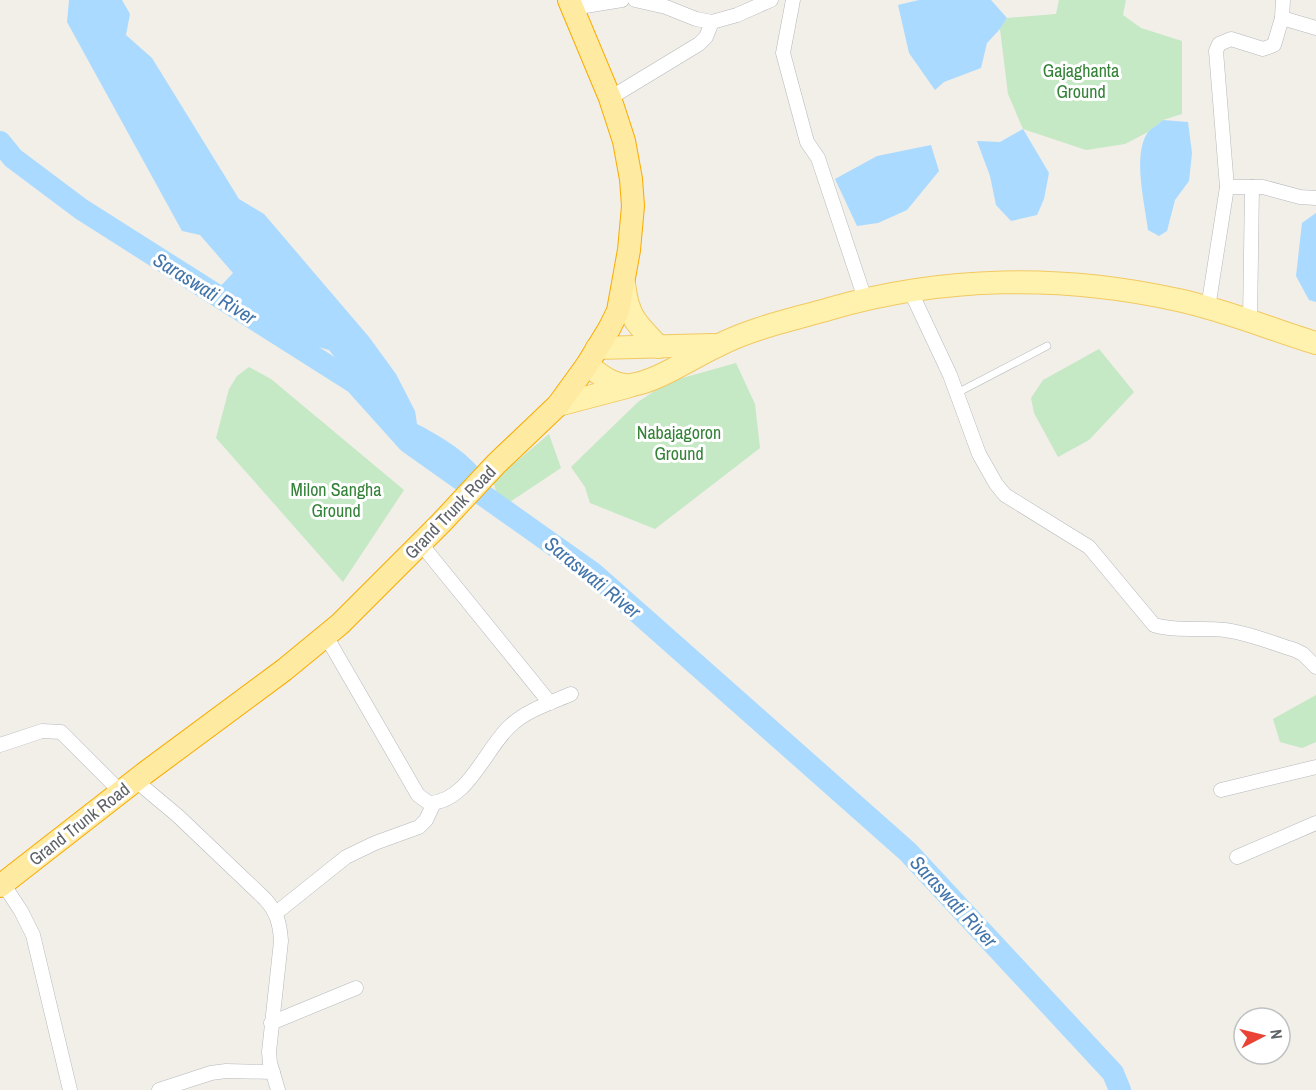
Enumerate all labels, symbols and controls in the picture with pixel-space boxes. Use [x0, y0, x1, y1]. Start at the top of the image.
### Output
park label: Gajaghanta Ground [1043, 58, 1119, 104]
water label: Saraswati River [148, 246, 262, 331]
park label: Nabajagoron Ground [637, 420, 721, 466]
street label: Grand Trunk Road [399, 460, 501, 564]
park label: Milon Sangha Ground [290, 477, 382, 523]
water label: Saraswati River [539, 530, 647, 625]
street label: Grand Trunk Road [23, 777, 135, 871]
water label: Saraswati River [904, 849, 1004, 953]
north arrow [1232, 1006, 1292, 1066]
text: N [1265, 1028, 1288, 1040]

